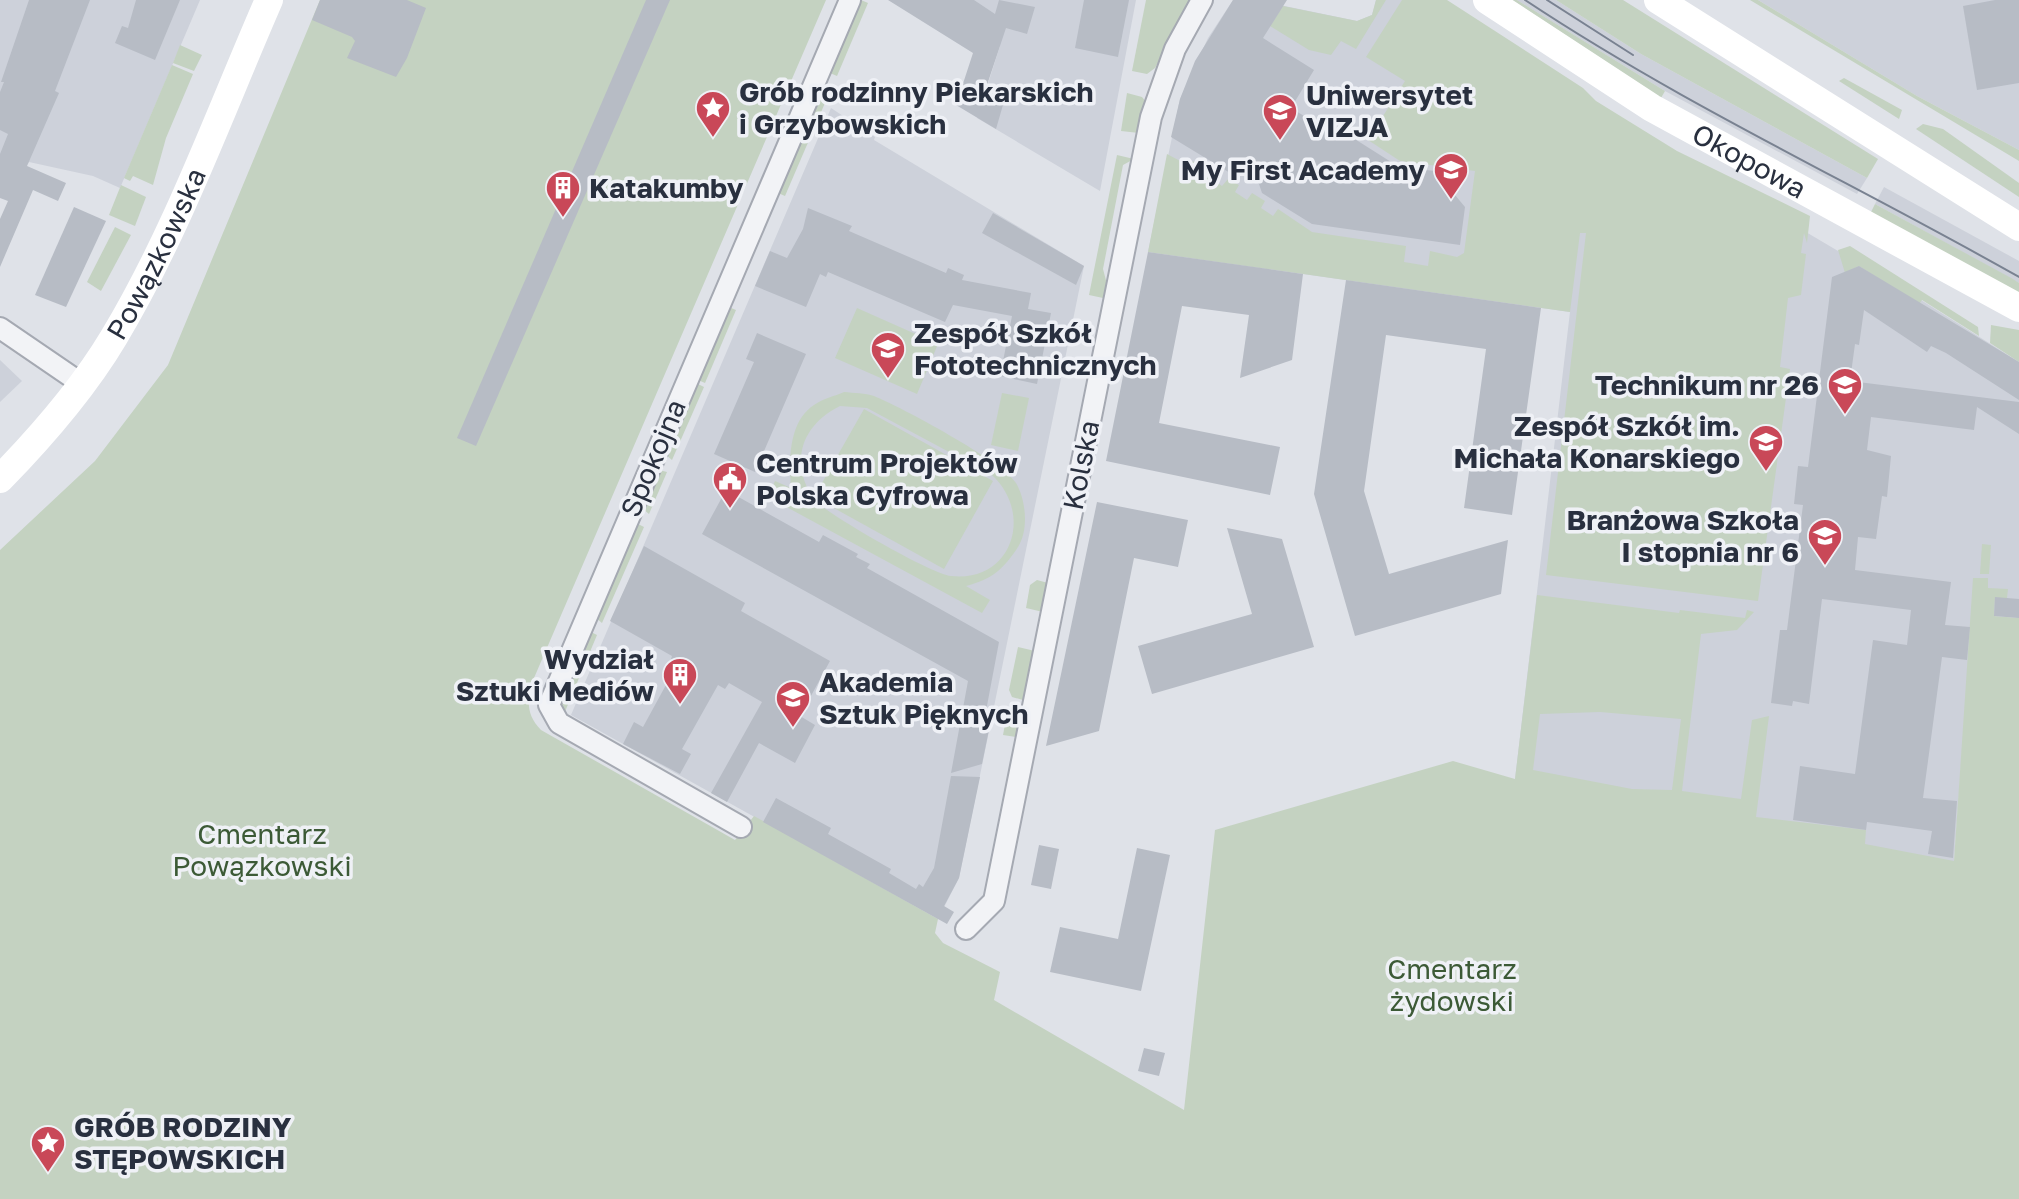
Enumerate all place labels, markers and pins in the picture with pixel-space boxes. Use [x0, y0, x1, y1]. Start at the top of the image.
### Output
place label: Grób rodzinny Piekarskich i Grzybowskich [739, 75, 1094, 140]
place label: Uniwersytet VIZJA [1306, 78, 1473, 143]
place icon: Grób rodzinny Piekarskich i Grzybowskich [694, 89, 732, 139]
school or university icon: Uniwersytet VIZJA [1261, 92, 1299, 142]
school or university icon: My First Academy [1432, 151, 1470, 201]
place label: My First Academy [1181, 153, 1425, 186]
building icon: Katakumby [544, 169, 582, 219]
place label: Katakumby [589, 171, 744, 204]
place label: Zespół Szkół Fototechnicznych [914, 316, 1156, 381]
school or university icon: Zespół Szkół Fototechnicznych [869, 330, 907, 380]
school or university icon: Technikum nr 26 [1826, 366, 1864, 416]
place label: Technikum nr 26 [1595, 368, 1819, 401]
place label: Zespół Szkół im. Michała Konarskiego [1453, 409, 1740, 474]
school or university icon: Zespół Szkół im. Michała Konarskiego [1747, 423, 1785, 473]
place label: Centrum Projektów Polska Cyfrowa [756, 446, 1018, 511]
public building icon: Centrum Projektów Polska Cyfrowa [711, 460, 749, 510]
place label: Branżowa Szkoła I stopnia nr 6 [1566, 503, 1799, 568]
school or university icon: Branżowa Szkoła I stopnia nr 6 [1806, 517, 1844, 567]
place label: Wydział Sztuki Mediów [456, 642, 654, 707]
building icon: Wydział Sztuki Mediów [661, 656, 699, 706]
place label: Akademia Sztuk Pięknych [819, 665, 1028, 730]
school or university icon: Akademia Sztuk Pięknych [774, 679, 812, 729]
place label: GRÓB RODZINY STĘPOWSKICH [74, 1110, 292, 1175]
place icon: GRÓB RODZINY STĘPOWSKICH [29, 1124, 67, 1174]

